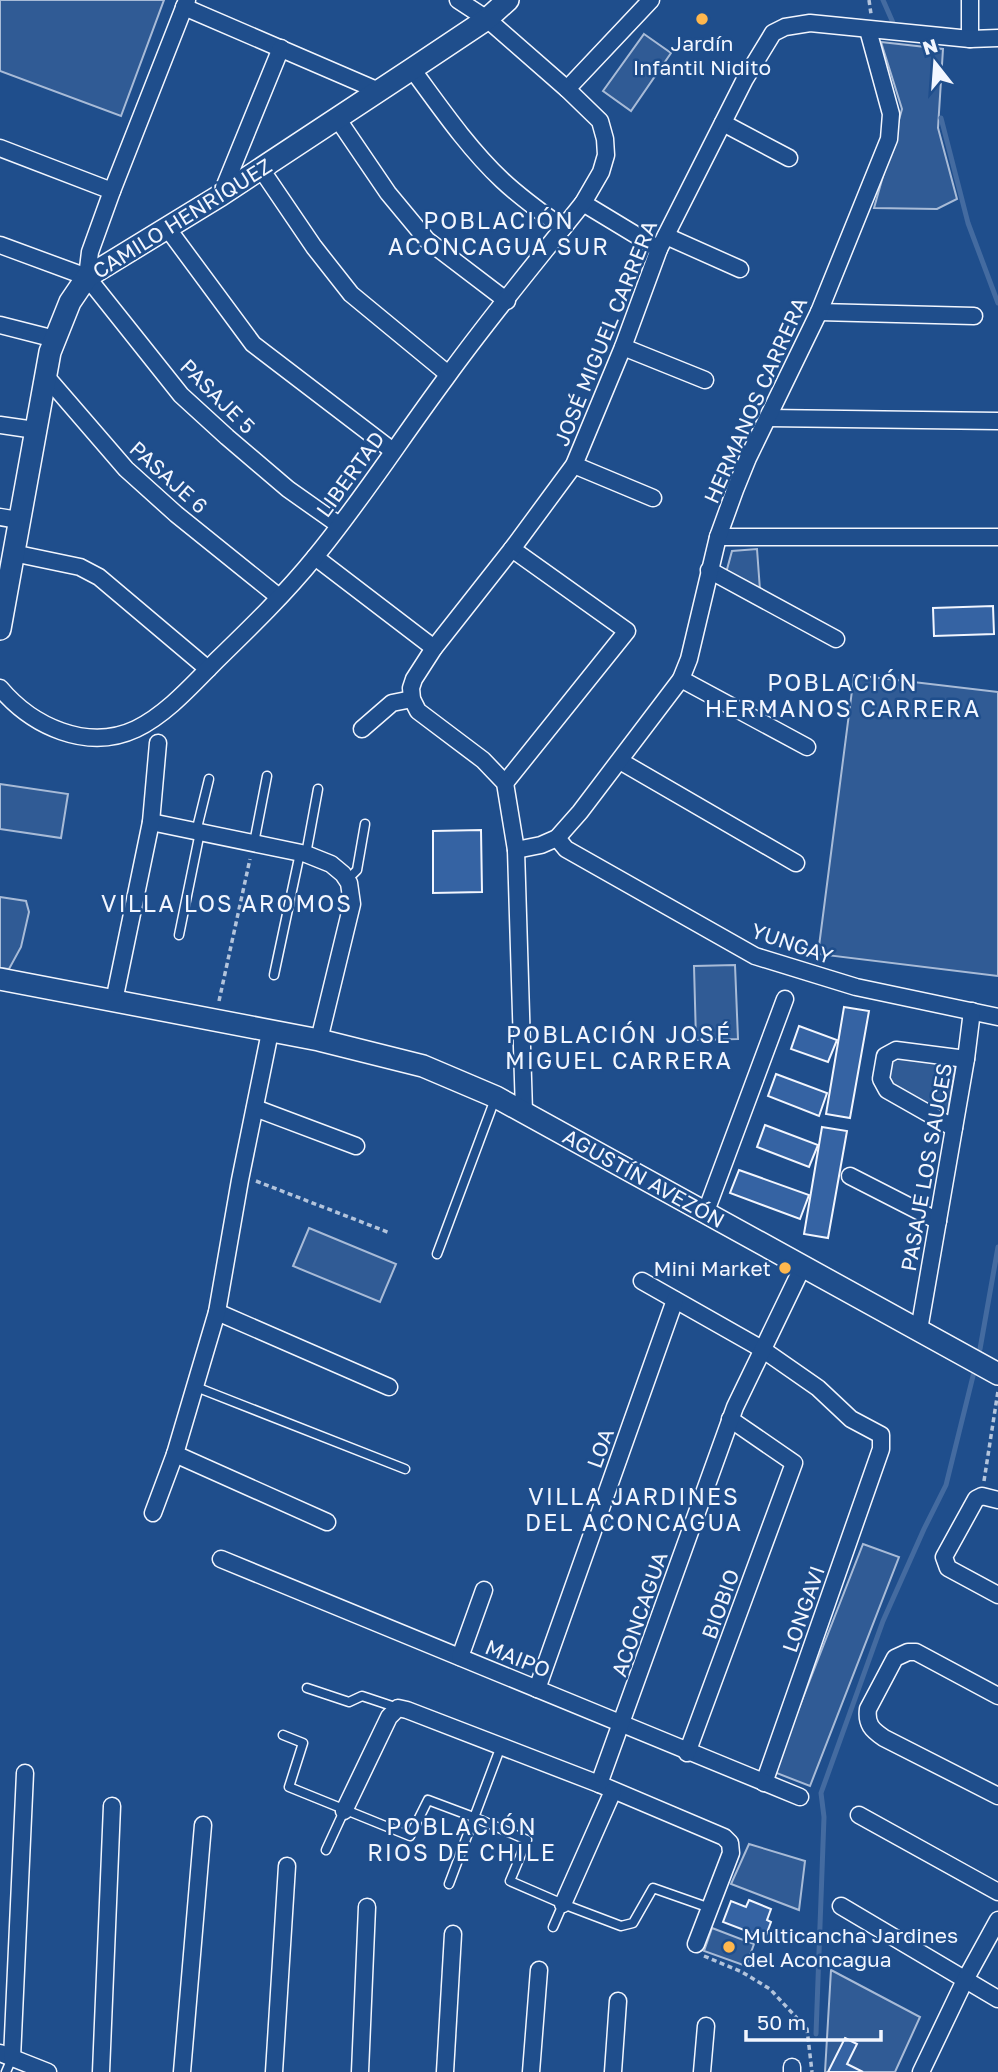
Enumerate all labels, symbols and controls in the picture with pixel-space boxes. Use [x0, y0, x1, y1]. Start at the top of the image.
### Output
marker: Jardín Infantil Nidito [694, 11, 710, 27]
north arrow [900, 28, 970, 98]
place label: Jardín Infantil Nidito [633, 30, 771, 80]
text: N [920, 33, 940, 59]
street label: CAMILO HENRÍQUEZ [88, 152, 276, 284]
district label: POBLACIÓN ACONCAGUA SUR [388, 206, 610, 260]
street label: JOSÉ MIGUEL CARRERA [548, 216, 662, 450]
street label: HERMANOS CARRERA [698, 293, 812, 507]
street label: PASAJE 5 [175, 353, 261, 439]
street label: LIBERTAD [310, 426, 390, 522]
street label: PASAJE 6 [125, 435, 213, 519]
district label: POBLACIÓN HERMANOS CARRERA [705, 668, 981, 722]
district label: VILLA LOS AROMOS [101, 889, 353, 917]
street label: YUNGAY [748, 917, 837, 969]
district label: POBLACIÓN JOSÉ MIGUEL CARRERA [505, 1020, 733, 1074]
street label: PASAJE LOS SAUCES [895, 1061, 957, 1273]
street label: AGUSTÍN AVEZÓN [559, 1123, 729, 1233]
place label: Mini Market [653, 1255, 771, 1281]
marker: Mini Market [777, 1260, 793, 1276]
street label: LOA [581, 1425, 619, 1471]
district label: VILLA JARDINES DEL ACONCAGUA [525, 1482, 743, 1536]
street label: ACONCAGUA [605, 1548, 673, 1680]
street label: LONGAVI [776, 1562, 830, 1656]
street label: BIOBIO [695, 1566, 745, 1642]
street label: MAIPO [482, 1633, 554, 1683]
district label: POBLACIÓN RIOS DE CHILE [367, 1812, 557, 1866]
place label: Multicancha Jardines del Aconcagua [743, 1922, 958, 1972]
marker: Multicancha Jardines del Aconcagua [721, 1939, 737, 1955]
scale bar [746, 1998, 881, 2042]
text: 50 m [757, 2009, 806, 2035]

